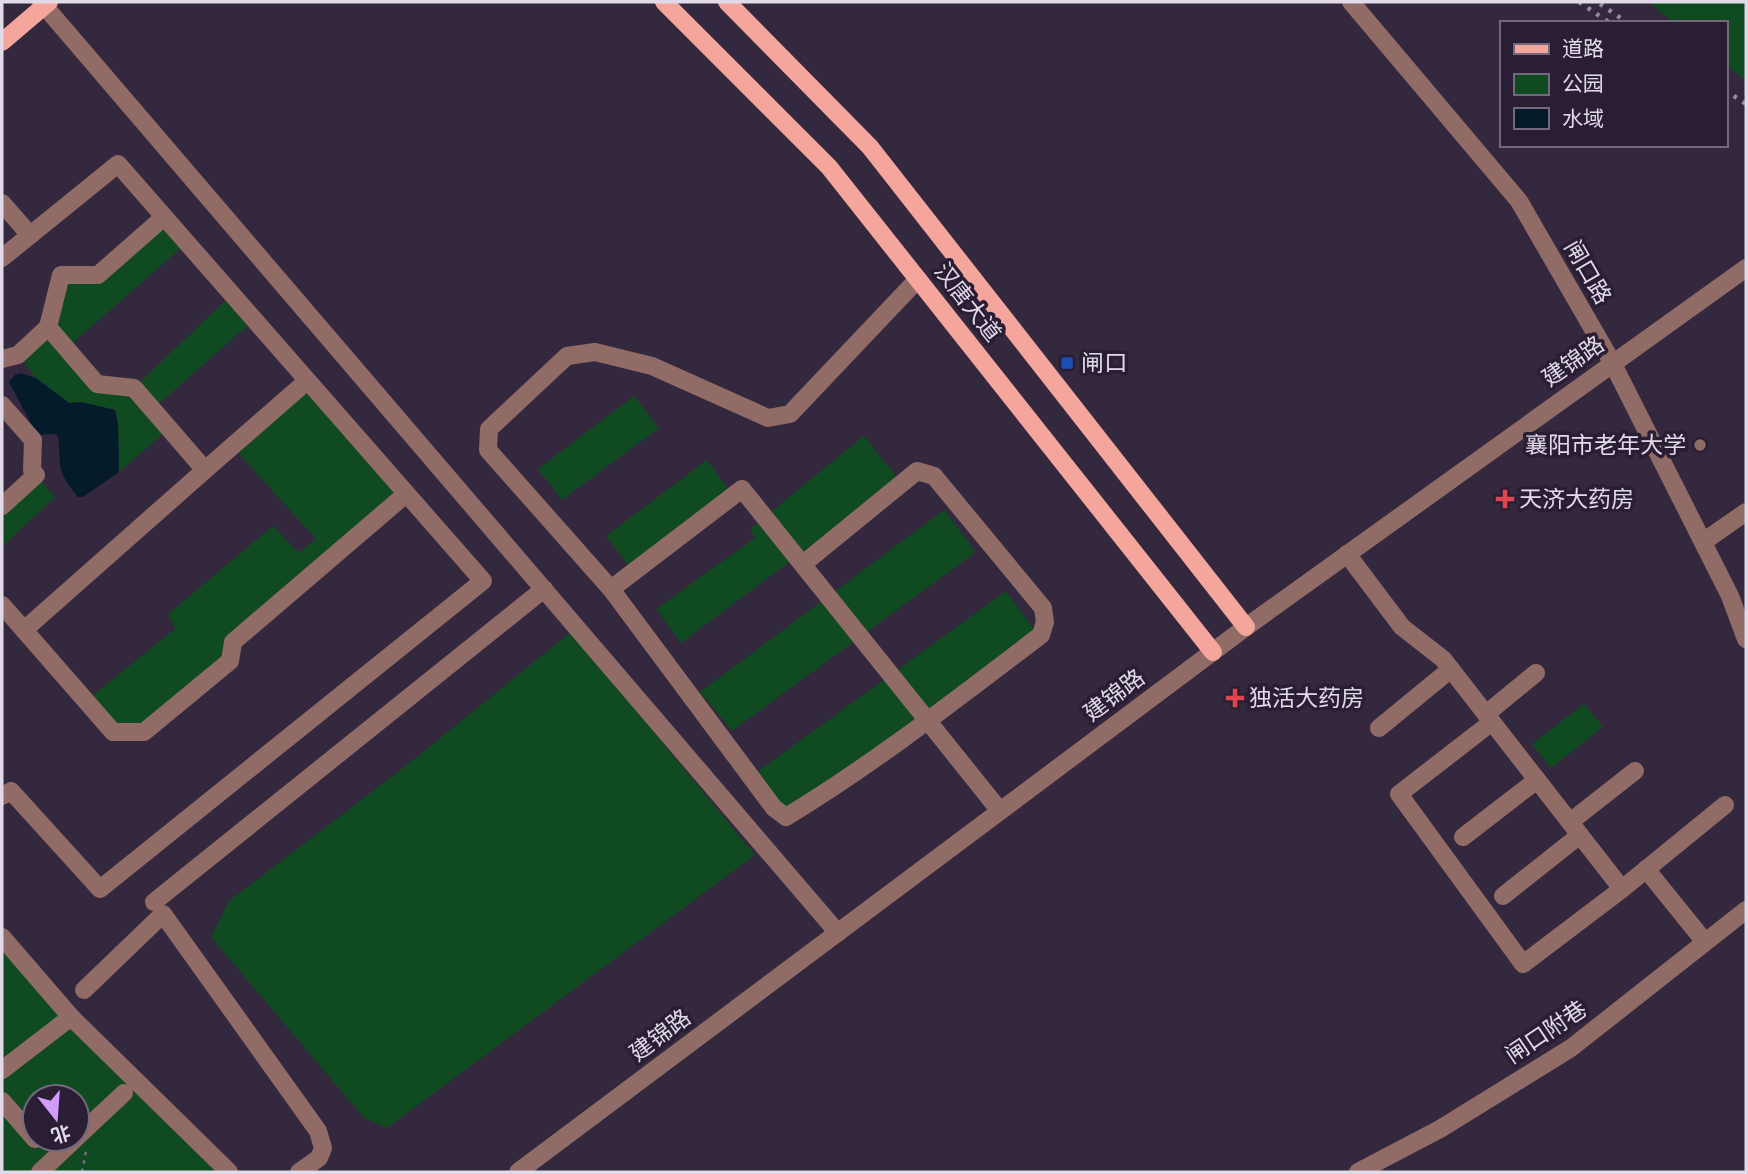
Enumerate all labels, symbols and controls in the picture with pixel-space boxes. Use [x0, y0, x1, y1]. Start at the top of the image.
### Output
legend [1500, 21, 1727, 147]
text: 道路 [1562, 35, 1604, 60]
text: 公园 [1562, 70, 1604, 95]
text: 水域 [1562, 105, 1604, 130]
street label: 闸口路 [1559, 235, 1618, 308]
street label: 汉唐大道 [929, 257, 1008, 346]
street label: 建锦路 [1536, 329, 1609, 391]
place label: 闸口 [1081, 348, 1127, 376]
marker: 闸口 [1059, 355, 1075, 371]
place label: 襄阳市老年大学 [1525, 430, 1686, 458]
marker: 襄阳市老年大学 [1692, 437, 1708, 453]
place label: 天济大药房 [1519, 484, 1634, 512]
marker: 天济大药房 [1497, 491, 1513, 507]
street label: 建锦路 [1077, 662, 1149, 726]
place label: 独活大药房 [1249, 683, 1364, 711]
marker: 独活大药房 [1227, 690, 1243, 706]
street label: 闸口附巷 [1499, 994, 1591, 1069]
street label: 建锦路 [623, 1002, 695, 1066]
north arrow [21, 1083, 91, 1153]
text: 北 [49, 1121, 74, 1149]

